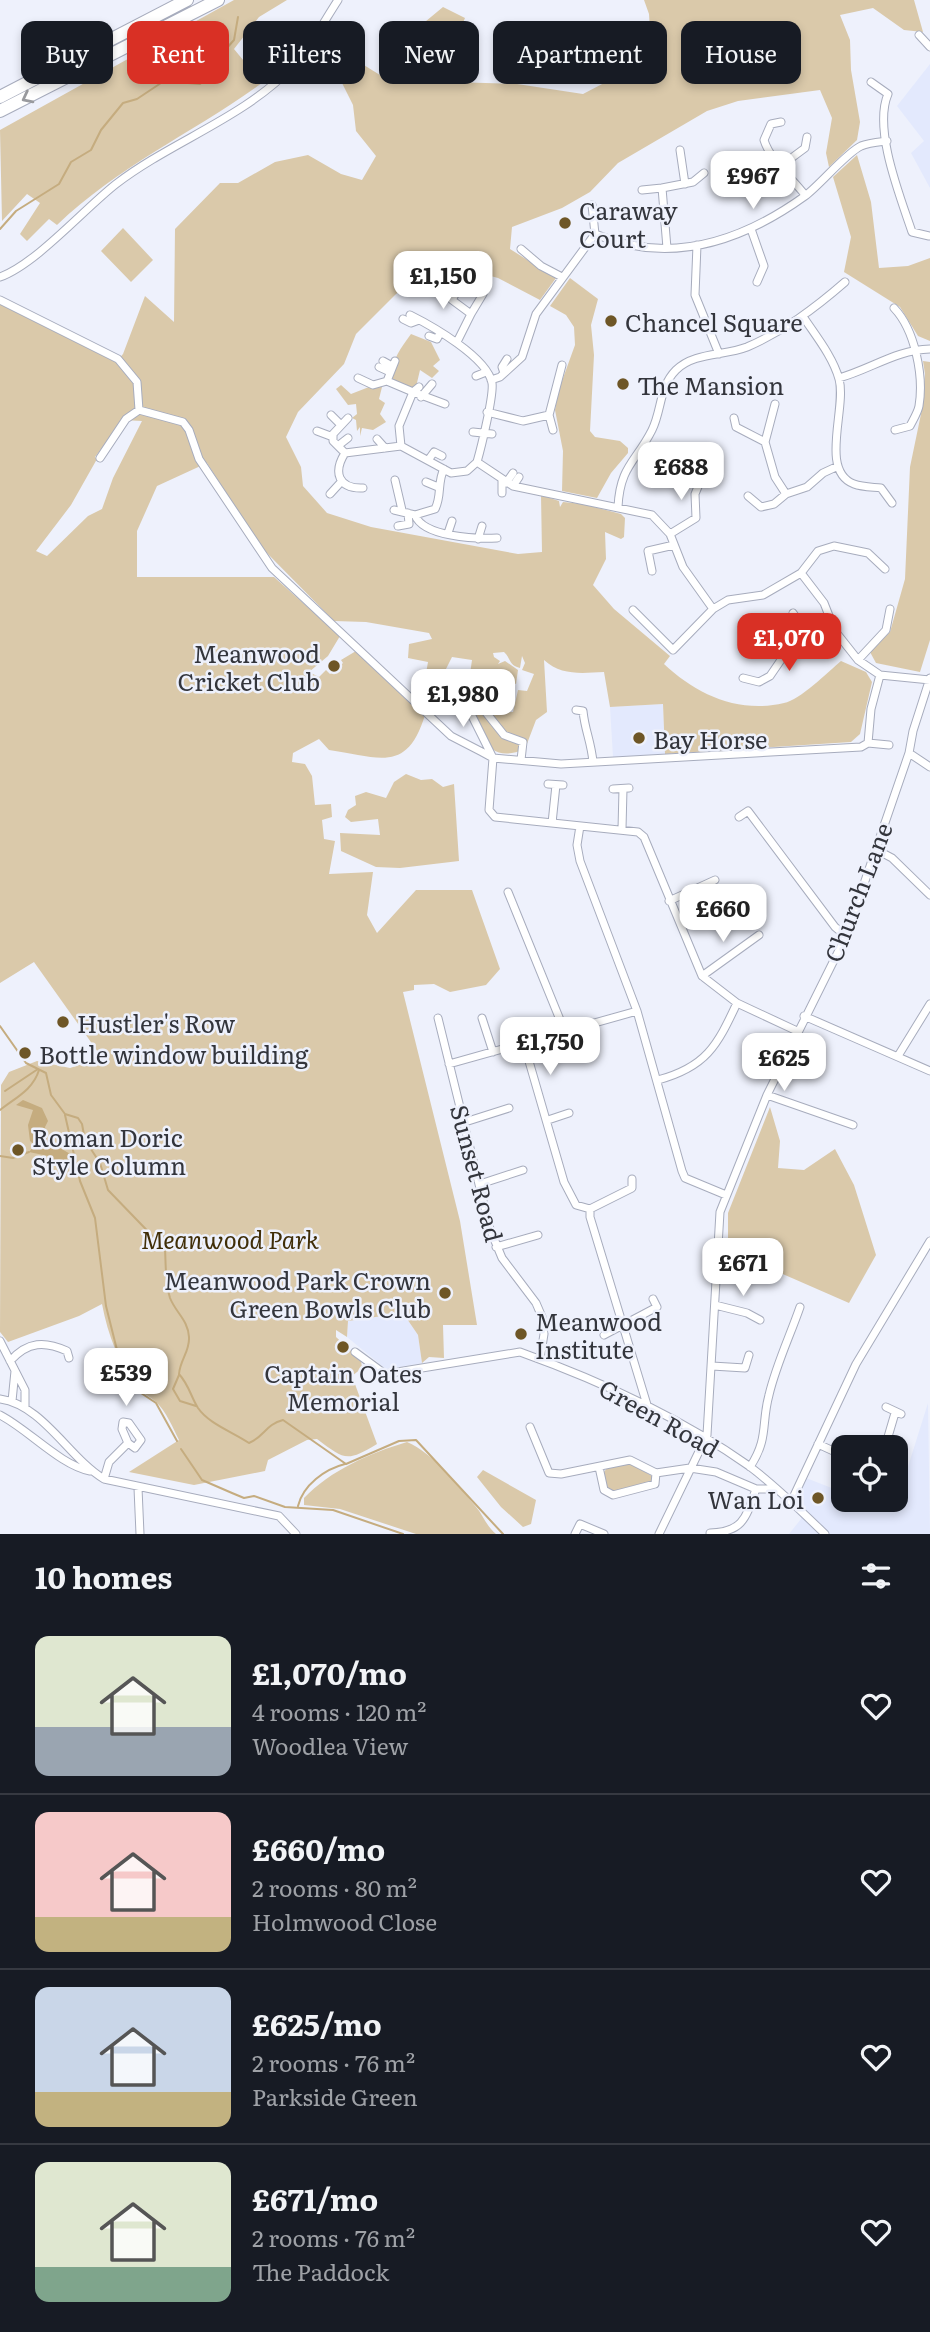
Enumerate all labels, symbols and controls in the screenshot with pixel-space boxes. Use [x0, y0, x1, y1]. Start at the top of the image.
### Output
chip: Buy [21, 21, 113, 84]
chip: Rent [127, 21, 229, 84]
chip: Filters [243, 21, 365, 84]
chip: New [379, 21, 479, 84]
chip: Apartment [493, 21, 667, 84]
chip: House [681, 21, 801, 84]
one-way arrow [21, 89, 34, 103]
pin: £967 [712, 152, 794, 211]
text: £967 [727, 157, 779, 191]
place label: Caraway Court [579, 192, 678, 255]
marker: Caraway Court [557, 215, 573, 231]
pin: £1,150 [386, 252, 500, 311]
text: £1,150 [409, 257, 477, 291]
place label: Chancel Square [625, 304, 803, 339]
marker: Chancel Square [603, 313, 619, 329]
place label: The Mansion [637, 367, 784, 402]
marker: The Mansion [615, 376, 631, 392]
pin: £688 [640, 442, 722, 502]
text: £688 [654, 448, 708, 482]
pin: £1,070 [732, 614, 846, 673]
text: £1,070 [753, 619, 825, 653]
place label: Meanwood Cricket Club [178, 635, 320, 698]
marker: Meanwood Cricket Club [326, 658, 342, 674]
pin: £1,980 [406, 670, 520, 729]
text: £1,980 [427, 675, 499, 709]
place label: Bay Horse [653, 721, 767, 756]
marker: Bay Horse [631, 730, 647, 746]
street label: Church Lane [814, 817, 900, 967]
pin: £660 [682, 884, 764, 944]
text: £660 [696, 890, 750, 924]
place label: Hustler's Row [77, 1005, 236, 1040]
marker: Hustler's Row [55, 1014, 71, 1030]
pin: £1,750 [493, 1018, 607, 1077]
text: £1,750 [516, 1023, 584, 1057]
pin: £625 [743, 1034, 825, 1093]
place label: Bottle window building [39, 1036, 309, 1071]
text: £625 [758, 1039, 810, 1073]
marker: Bottle window building [17, 1045, 33, 1061]
street label: Sunset Road [443, 1101, 513, 1246]
place label: Roman Doric Style Column [32, 1119, 186, 1182]
marker: Roman Doric Style Column [10, 1142, 26, 1158]
park label: Meanwood Park [141, 1221, 320, 1256]
pin: £671 [702, 1238, 784, 1298]
text: £671 [718, 1244, 768, 1278]
place label: Meanwood Park Crown Green Bowls Club [164, 1262, 431, 1325]
marker: Meanwood Park Crown Green Bowls Club [437, 1285, 453, 1301]
place label: Meanwood Institute [535, 1303, 662, 1366]
marker: Meanwood Institute [513, 1326, 529, 1342]
marker: Captain Oates Memorial [335, 1339, 351, 1355]
pin: £539 [85, 1348, 167, 1408]
text: £539 [100, 1354, 152, 1388]
place label: Captain Oates Memorial [264, 1355, 422, 1418]
street label: Green Road [593, 1370, 727, 1465]
map controls [831, 1435, 908, 1512]
button: locate [831, 1435, 908, 1512]
place label: Wan Loi [707, 1481, 804, 1516]
marker: Wan Loi [810, 1490, 826, 1506]
text: 10 homes [35, 1554, 172, 1598]
icon: filters [857, 1557, 895, 1595]
text: £1,070/mo [252, 1650, 407, 1694]
icon: home [91, 1664, 175, 1748]
icon: heart [857, 1687, 895, 1725]
text: 4 rooms · 120 m² [252, 1694, 426, 1728]
text: Woodlea View [252, 1728, 408, 1762]
text: £660/mo [252, 1826, 385, 1870]
icon: home [91, 1840, 175, 1924]
icon: heart [857, 1863, 895, 1901]
text: 2 rooms · 80 m² [252, 1870, 417, 1904]
text: Holmwood Close [252, 1904, 437, 1938]
text: £625/mo [252, 2001, 382, 2045]
icon: home [91, 2015, 175, 2099]
icon: heart [857, 2038, 895, 2076]
text: 2 rooms · 76 m² [252, 2045, 415, 2079]
text: Parkside Green [252, 2079, 418, 2113]
text: £671/mo [252, 2176, 378, 2220]
icon: home [91, 2190, 175, 2274]
icon: heart [857, 2213, 895, 2251]
text: 2 rooms · 76 m² [252, 2220, 415, 2254]
text: The Paddock [252, 2254, 389, 2288]

